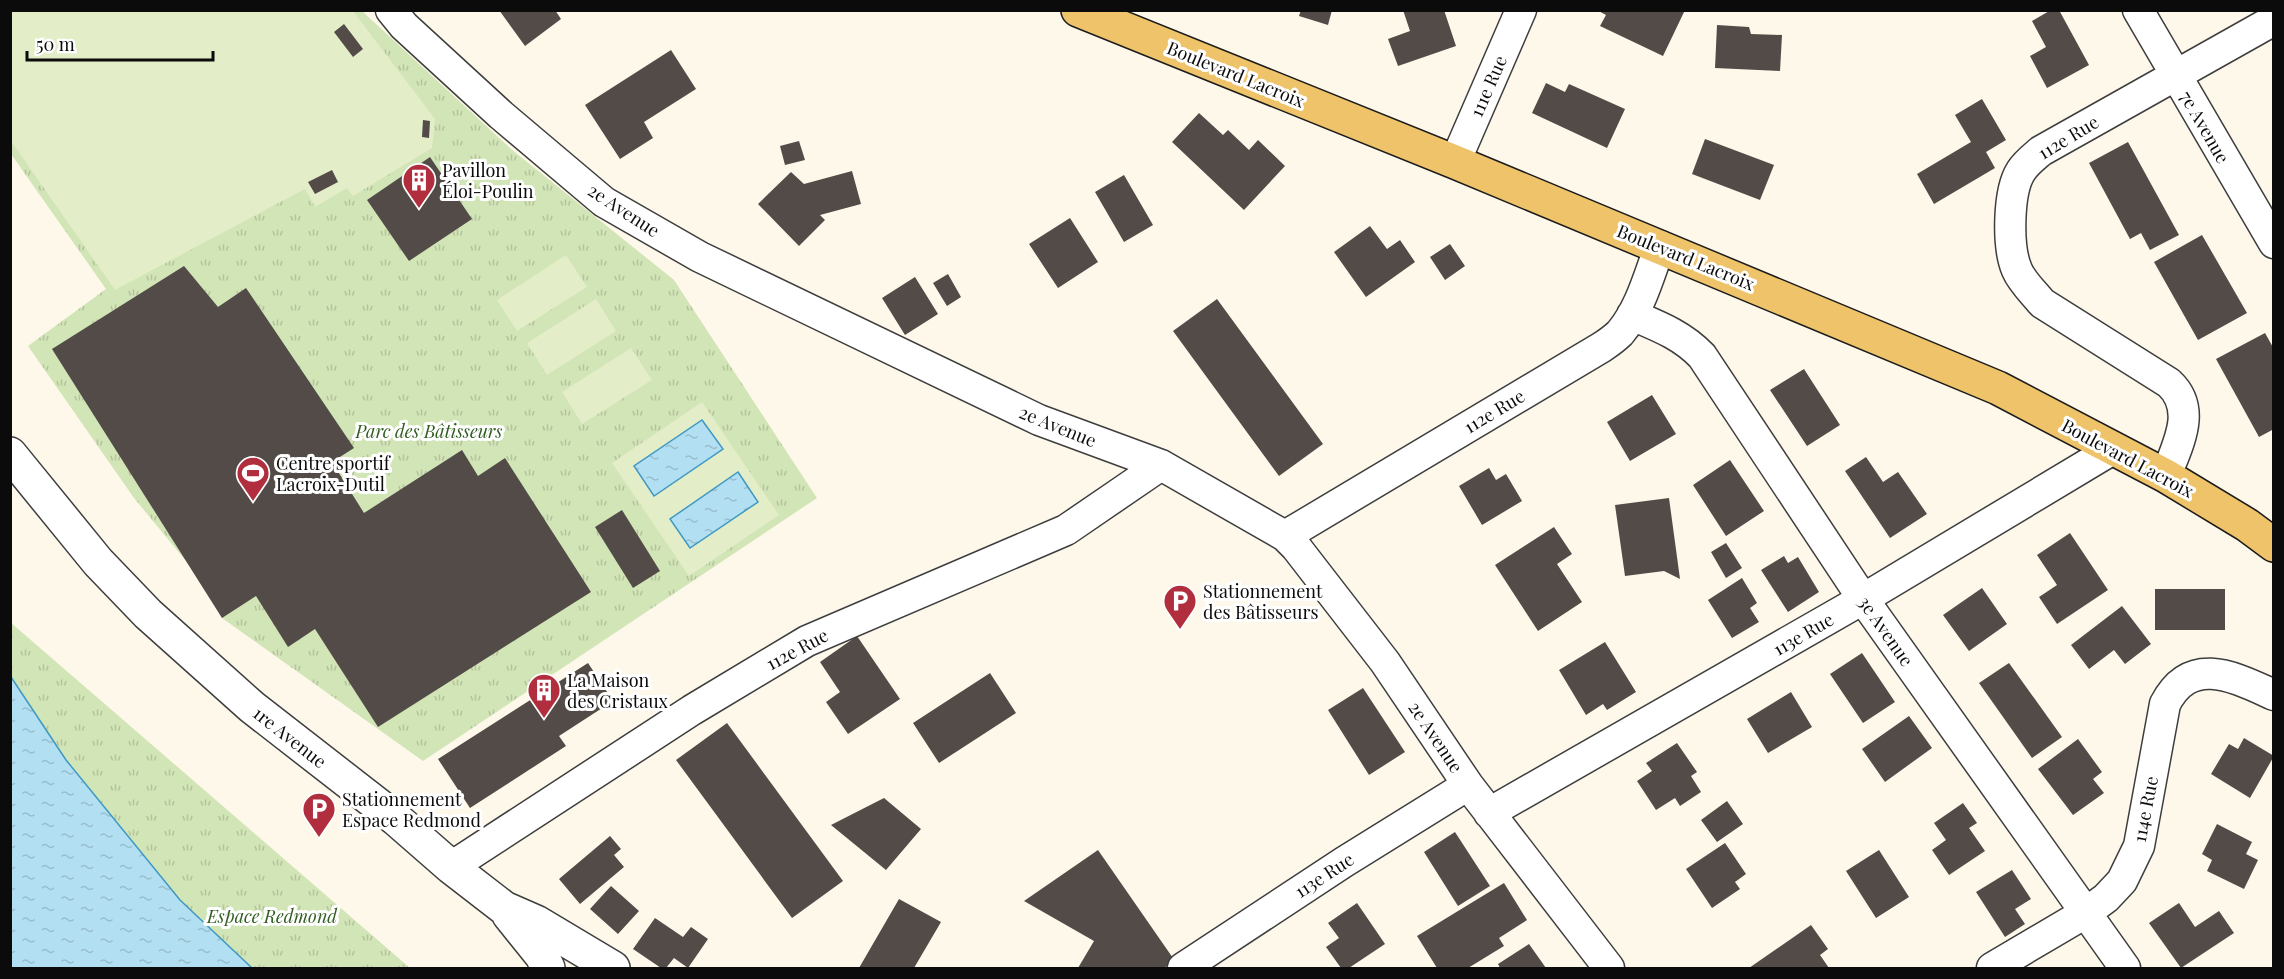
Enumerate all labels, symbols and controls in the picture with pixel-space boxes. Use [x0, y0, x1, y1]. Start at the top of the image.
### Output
scale bar [27, 24, 213, 62]
text: 50 m [36, 32, 75, 56]
street label: Boulevard Lacroix [1164, 35, 1309, 113]
street label: 111e Rue [1464, 52, 1512, 120]
street label: 7e Avenue [2175, 86, 2235, 168]
street label: 112e Rue [2033, 110, 2103, 164]
place label: Pavillon Éloi-Poulin [442, 158, 534, 203]
building icon: Pavillon Éloi-Poulin [401, 162, 437, 209]
street label: 2e Avenue [583, 178, 665, 242]
street label: Boulevard Lacroix [1614, 218, 1759, 296]
street label: 112e Rue [1459, 384, 1529, 438]
street label: 2e Avenue [1016, 400, 1100, 452]
street label: Boulevard Lacroix [2058, 413, 2199, 503]
park label: Parc des Bâtisseurs [355, 419, 503, 443]
place label: Centre sportif Lacroix-Dutil [276, 451, 392, 496]
sports icon: Centre sportif Lacroix-Dutil [235, 455, 271, 502]
place label: Stationnement des Bâtisseurs [1203, 579, 1323, 624]
parking icon: Stationnement des Bâtisseurs [1162, 583, 1198, 630]
street label: 3e Avenue [1853, 591, 1919, 671]
street label: 113e Rue [1768, 607, 1838, 661]
street label: 112e Rue [762, 623, 832, 675]
place label: La Maison des Cristaux [567, 668, 669, 713]
building icon: La Maison des Cristaux [526, 672, 562, 719]
street label: 2e Avenue [1403, 697, 1469, 777]
street label: 1re Avenue [248, 701, 332, 773]
street label: 114e Rue [2127, 774, 2163, 844]
place label: Stationnement Espace Redmond [342, 787, 482, 832]
parking icon: Stationnement Espace Redmond [301, 791, 337, 838]
street label: 113e Rue [1290, 847, 1358, 903]
park label: Espace Redmond [206, 904, 338, 928]

